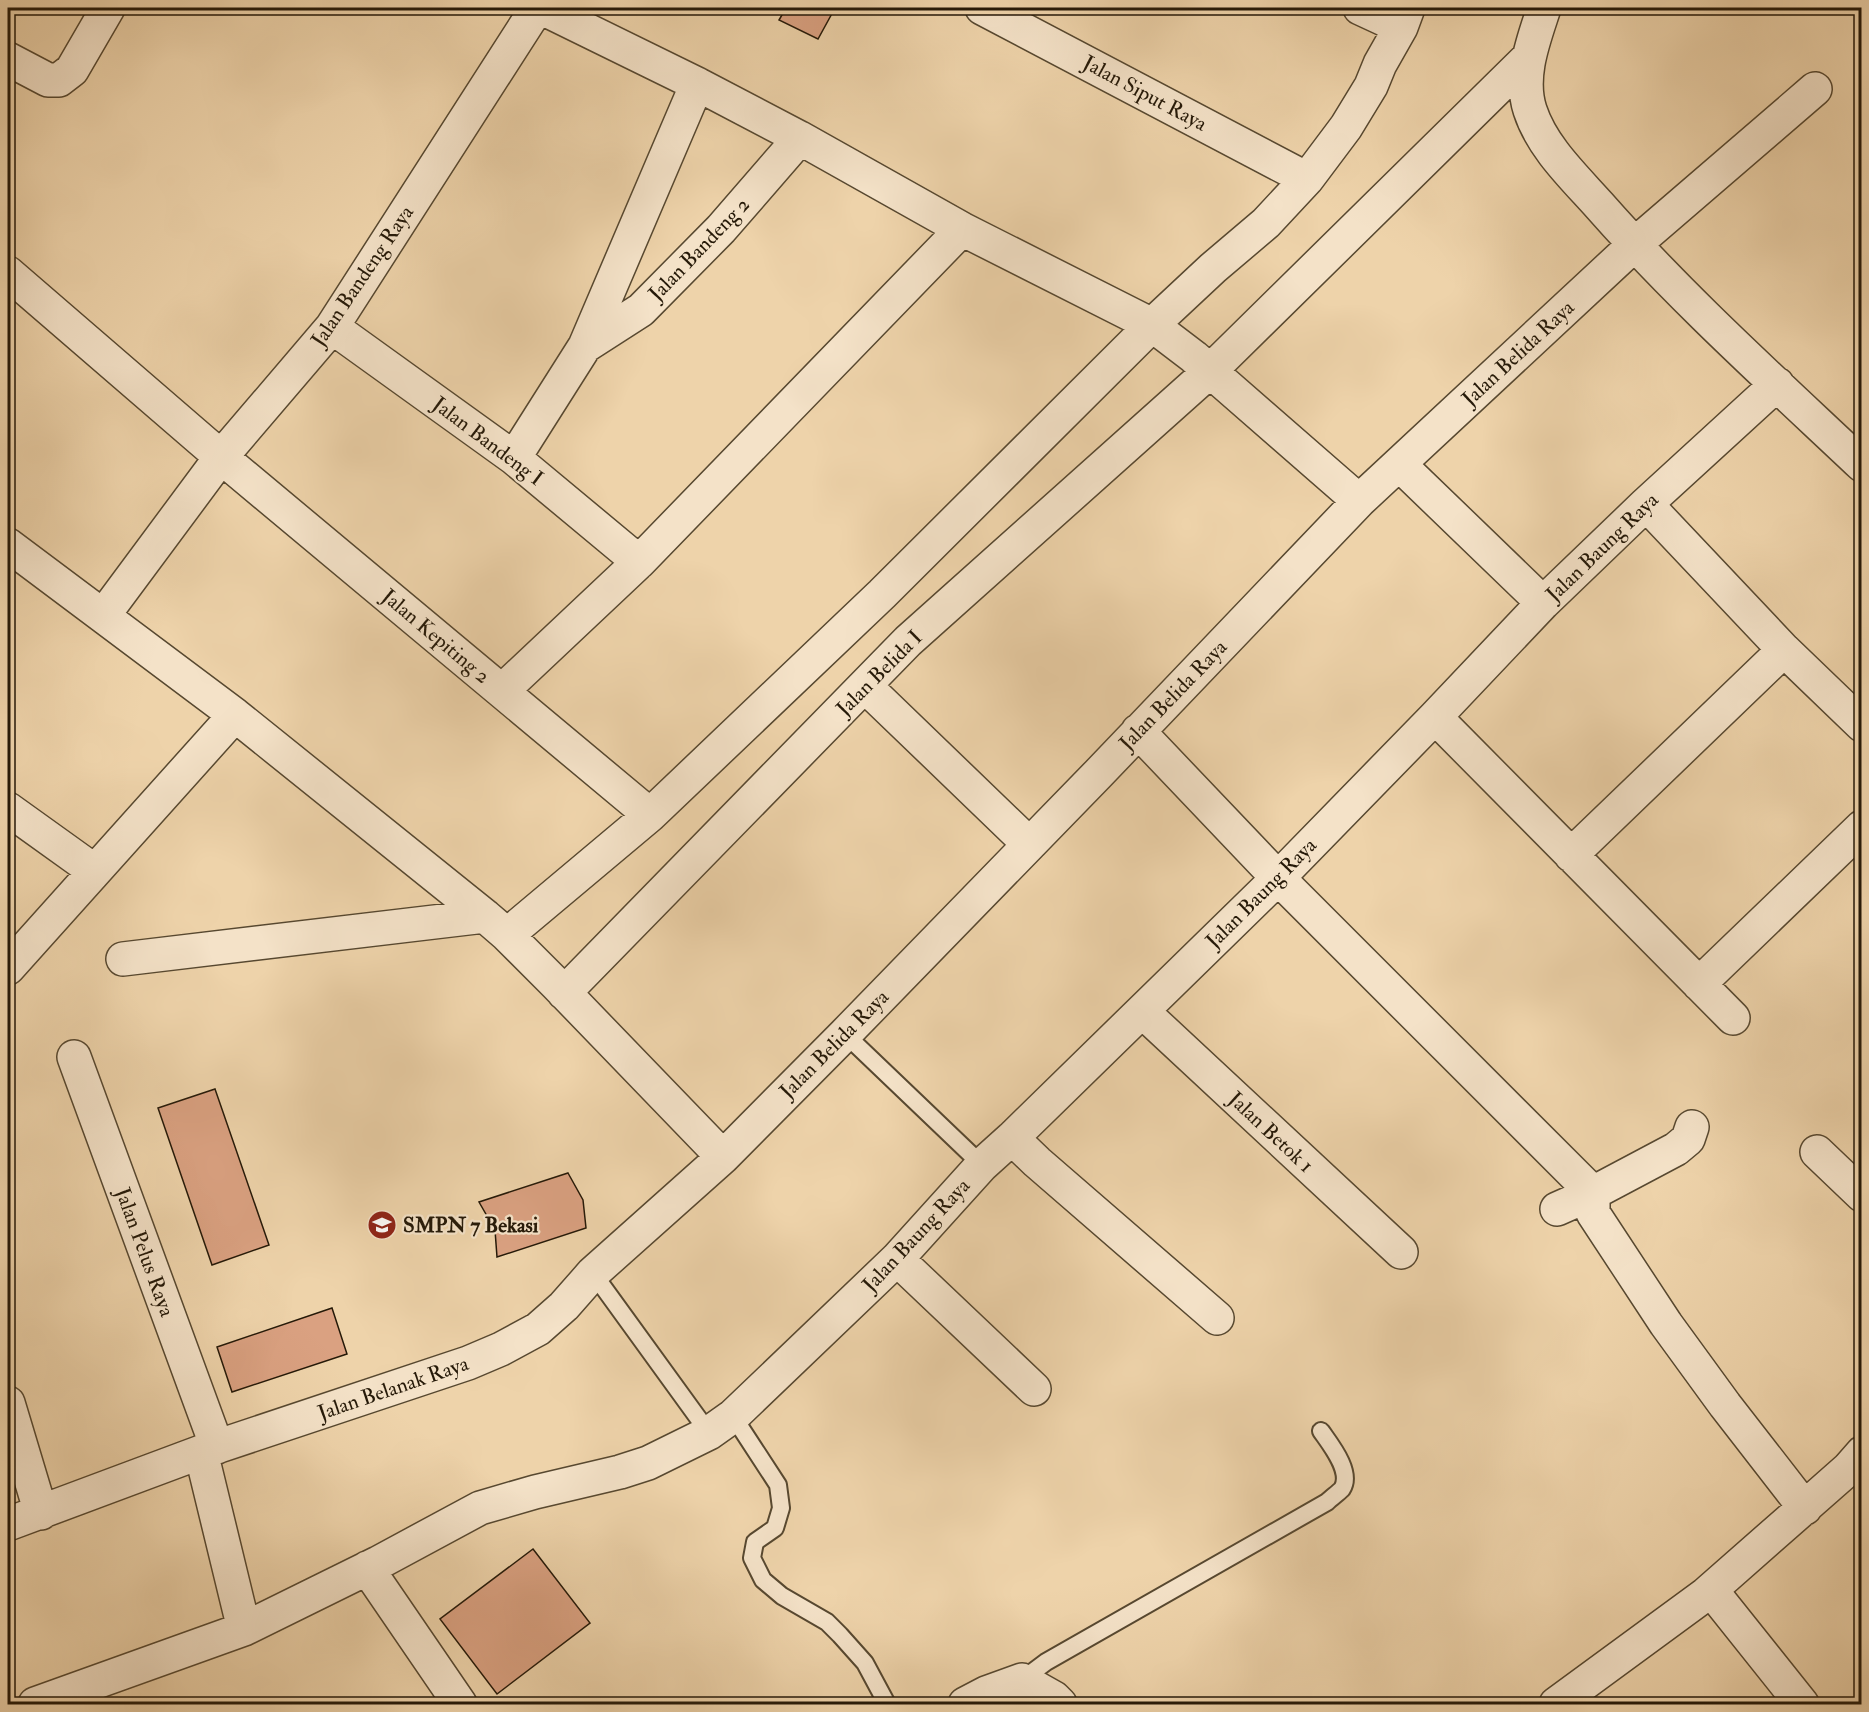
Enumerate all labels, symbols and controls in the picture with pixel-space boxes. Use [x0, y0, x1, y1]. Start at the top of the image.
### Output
street label: Jalan Siput Raya [1077, 49, 1212, 138]
street label: Jalan Bandeng 2 [642, 192, 756, 308]
street label: Jalan Bandeng Raya [305, 200, 420, 353]
street label: Jalan Belida Raya [1456, 294, 1580, 413]
street label: Jalan Bandeng I [426, 390, 549, 492]
street label: Jalan Baung Raya [1540, 487, 1665, 608]
street label: Jalan Kepiting 2 [375, 582, 496, 690]
street label: Jalan Belida I [830, 624, 928, 723]
street label: Jalan Belida Raya [1113, 634, 1233, 757]
street label: Jalan Baung Raya [1199, 832, 1323, 955]
street label: Jalan Belida Raya [773, 984, 895, 1106]
street label: Jalan Betok 1 [1222, 1085, 1319, 1179]
street label: Jalan Baung Raya [856, 1172, 976, 1299]
street label: Jalan Pelus Raya [108, 1183, 181, 1321]
school or university icon: SMPN 7 Bekasi [366, 1209, 398, 1241]
place label: SMPN 7 Bekasi [403, 1212, 539, 1239]
street label: Jalan Belanak Raya [313, 1350, 472, 1427]

